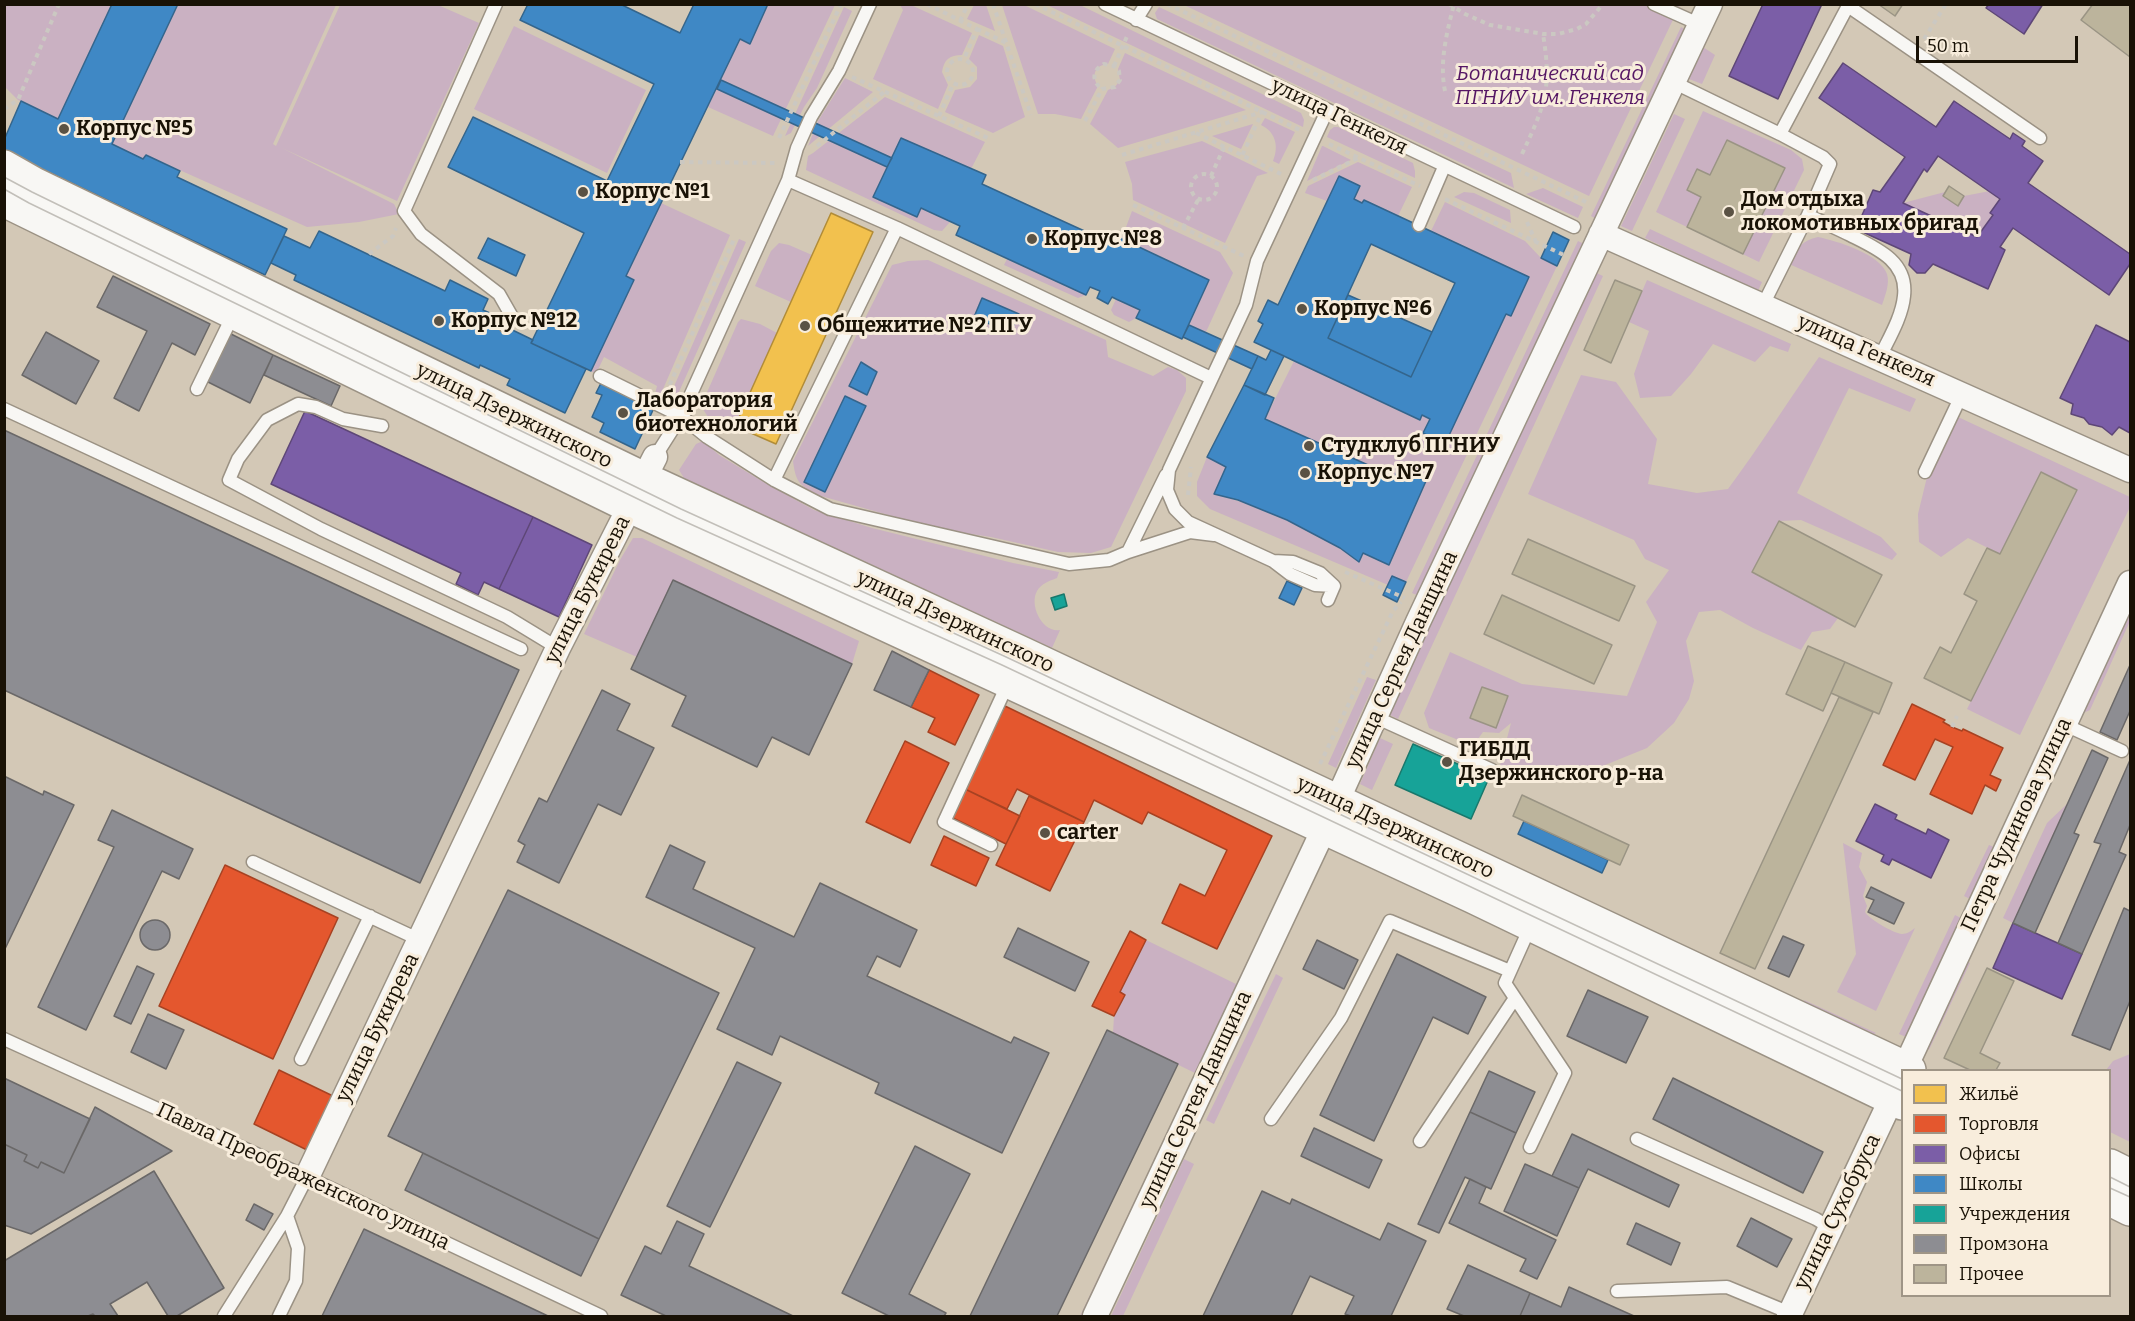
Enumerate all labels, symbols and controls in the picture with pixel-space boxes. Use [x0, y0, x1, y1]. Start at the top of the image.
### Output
scale bar [1919, 24, 2081, 62]
text: 50 m [1927, 35, 1969, 57]
park label: Ботанический сад ПГНИУ им. Генкеля [1455, 61, 1645, 111]
street label: улица Генкеля [1267, 73, 1411, 161]
place label: Корпус №5 [76, 116, 193, 142]
marker: Корпус №5 [57, 122, 71, 136]
place label: Корпус №1 [595, 179, 709, 205]
marker: Корпус №1 [576, 185, 590, 199]
place label: Дом отдыха локомотивных бригад [1741, 187, 1979, 237]
marker: Дом отдыха локомотивных бригад [1722, 205, 1736, 219]
place label: Корпус №8 [1044, 226, 1162, 252]
marker: Корпус №8 [1025, 232, 1039, 246]
place label: Корпус №6 [1314, 296, 1432, 322]
marker: Корпус №6 [1295, 302, 1309, 316]
place label: Корпус №12 [451, 308, 577, 334]
street label: улица Генкеля [1793, 309, 1939, 393]
place label: Общежитие №2 ПГУ [817, 313, 1033, 339]
marker: Корпус №12 [432, 314, 446, 328]
marker: Общежитие №2 ПГУ [798, 319, 812, 333]
street label: улица Дзержинского [412, 358, 616, 474]
place label: Лаборатория биотехнологий [635, 388, 797, 438]
marker: Лаборатория биотехнологий [616, 406, 630, 420]
place label: Студклуб ПГНИУ [1321, 433, 1500, 459]
marker: Студклуб ПГНИУ [1302, 439, 1316, 453]
place label: Корпус №7 [1317, 460, 1434, 486]
marker: Корпус №7 [1298, 466, 1312, 480]
street label: улица Букирева [540, 512, 636, 668]
street label: улица Сергея Данщина [1340, 547, 1464, 773]
street label: улица Дзержинского [852, 565, 1058, 679]
street label: Петра Чудинова улица [1956, 714, 2078, 936]
place label: ГИБДД Дзержинского р-на [1459, 737, 1664, 787]
marker: ГИБДД Дзержинского р-на [1440, 755, 1454, 769]
street label: улица Дзержинского [1292, 771, 1498, 885]
place label: carter [1057, 820, 1118, 846]
marker: carter [1038, 826, 1052, 840]
street label: улица Букирева [331, 949, 425, 1107]
street label: улица Сергея Данщина [1134, 987, 1258, 1213]
legend [1901, 1069, 2111, 1297]
text: Жильё [1959, 1083, 2019, 1105]
street label: Павла Преображенского улица [152, 1098, 454, 1256]
text: Торговля [1959, 1113, 2039, 1135]
street label: улица Сухобруса [1789, 1130, 1887, 1294]
text: Офисы [1959, 1143, 2020, 1165]
text: Школы [1959, 1173, 2023, 1195]
text: Учреждения [1959, 1203, 2070, 1225]
text: Промзона [1959, 1233, 2049, 1255]
text: Прочее [1959, 1263, 2024, 1285]

